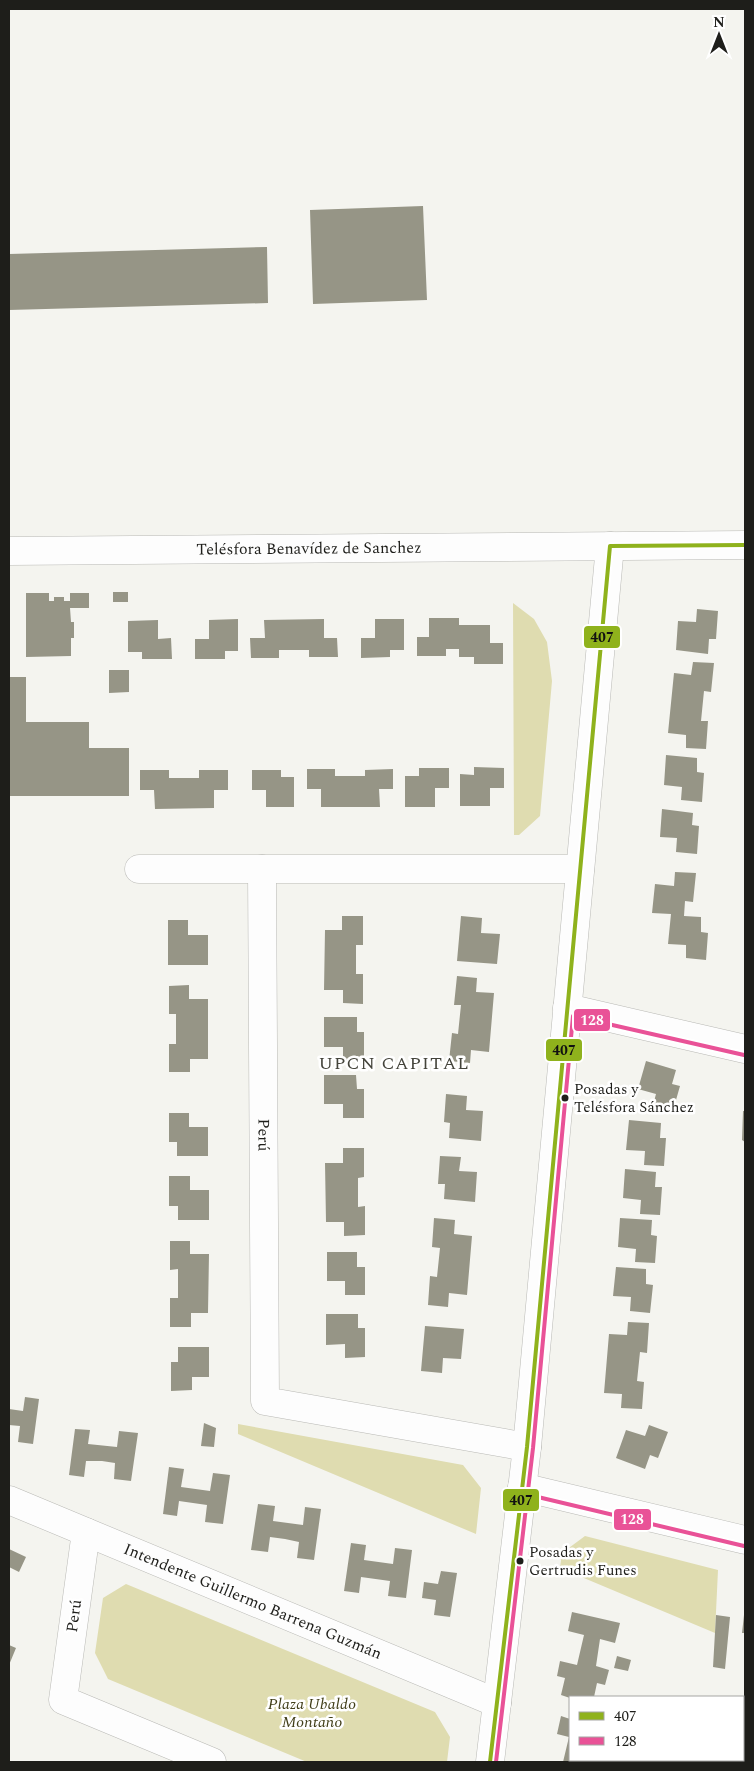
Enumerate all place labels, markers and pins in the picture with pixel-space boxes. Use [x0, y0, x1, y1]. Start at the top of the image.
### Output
place label: Posadas y Telésfora Sánchez [574, 1078, 694, 1119]
marker: Posadas y Telésfora Sánchez [560, 1093, 570, 1103]
place label: Posadas y Gertrudis Funes [529, 1541, 637, 1582]
marker: Posadas y Gertrudis Funes [515, 1556, 525, 1566]

